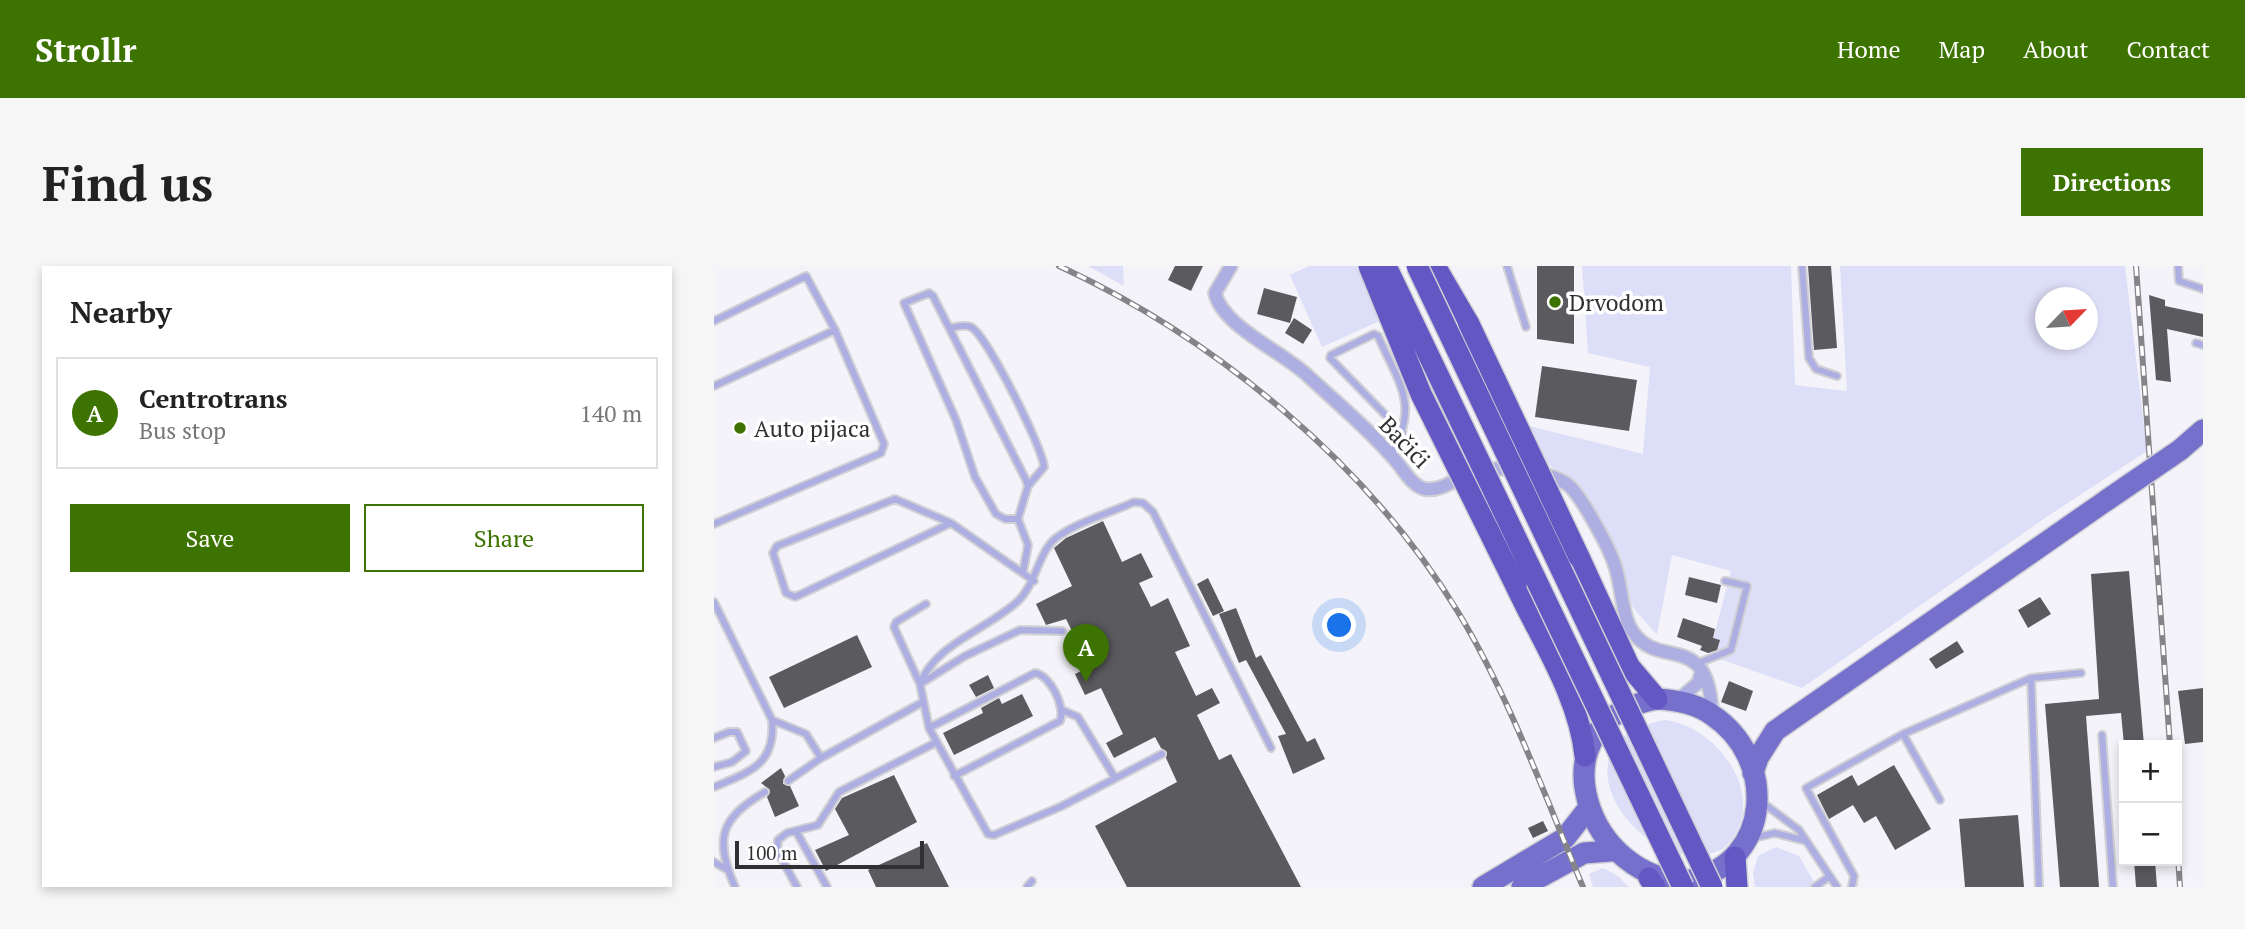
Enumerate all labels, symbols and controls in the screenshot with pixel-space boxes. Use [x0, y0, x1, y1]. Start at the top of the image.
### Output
text: Strollr [35, 28, 137, 71]
text: Home [1837, 33, 1901, 65]
text: Map [1939, 33, 1985, 65]
text: About [2023, 33, 2089, 65]
text: Contact [2127, 33, 2210, 65]
button: Directions [2021, 148, 2203, 216]
text: Find us [42, 150, 213, 215]
place label: Drvodom [1569, 287, 1664, 318]
north arrow [2035, 287, 2098, 350]
text: Nearby [70, 292, 172, 332]
marker: Drvodom [1547, 294, 1563, 310]
text: Centrotrans [139, 381, 288, 415]
text: A [87, 398, 103, 429]
text: 140 m [580, 398, 642, 429]
street label: Bačići [1373, 409, 1437, 475]
place label: Auto pijaca [754, 413, 871, 444]
text: Bus stop [139, 415, 226, 446]
marker: Auto pijaca [732, 420, 748, 436]
button: Save [70, 504, 350, 572]
button: Share [364, 504, 644, 572]
your location [1322, 608, 1356, 642]
pin: A [1063, 624, 1109, 682]
map controls [2119, 740, 2182, 866]
button: + [2119, 740, 2182, 803]
button: − [2119, 803, 2182, 866]
scale bar [735, 838, 924, 870]
text: 100 m [746, 840, 797, 865]

